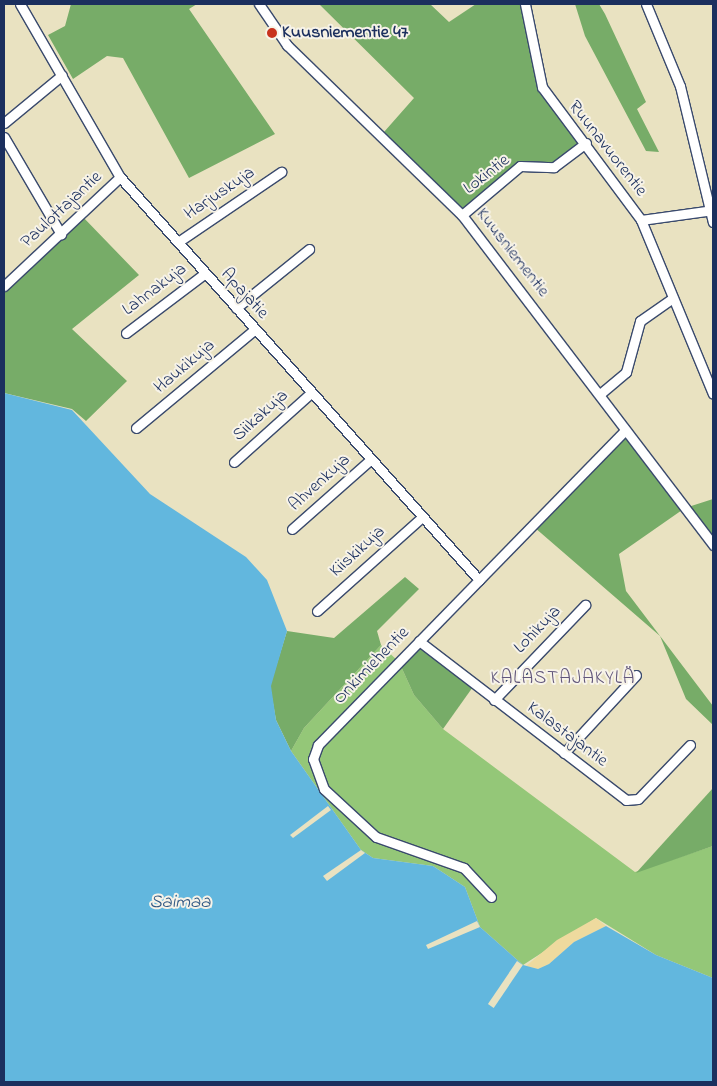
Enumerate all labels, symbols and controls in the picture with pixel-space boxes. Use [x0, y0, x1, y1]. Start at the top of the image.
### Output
place label: Kuusniementie 47 [282, 22, 408, 44]
marker: Kuusniementie 47 [266, 27, 278, 39]
street label: Ruunavuorentie [563, 97, 651, 201]
street label: Lokintie [460, 150, 514, 200]
street label: Harjuskuja [181, 163, 259, 225]
street label: Paulottajantie [17, 167, 107, 253]
street label: Kuusniementie [471, 204, 553, 302]
street label: Lahnakuja [119, 259, 191, 321]
street label: Apajatie [215, 264, 273, 324]
street label: Haukikuja [150, 335, 220, 399]
street label: Siikakuja [229, 386, 293, 446]
street label: Ahvenkuja [285, 450, 355, 516]
street label: Kiiskikuja [326, 522, 390, 582]
street label: Lohikuja [510, 601, 566, 659]
street label: Onkimiehentie [330, 623, 414, 709]
district label: KALASTAJAKYLÄ [489, 668, 637, 690]
street label: Kalastajantie [522, 698, 612, 772]
water label: Saimaa [149, 892, 211, 914]

